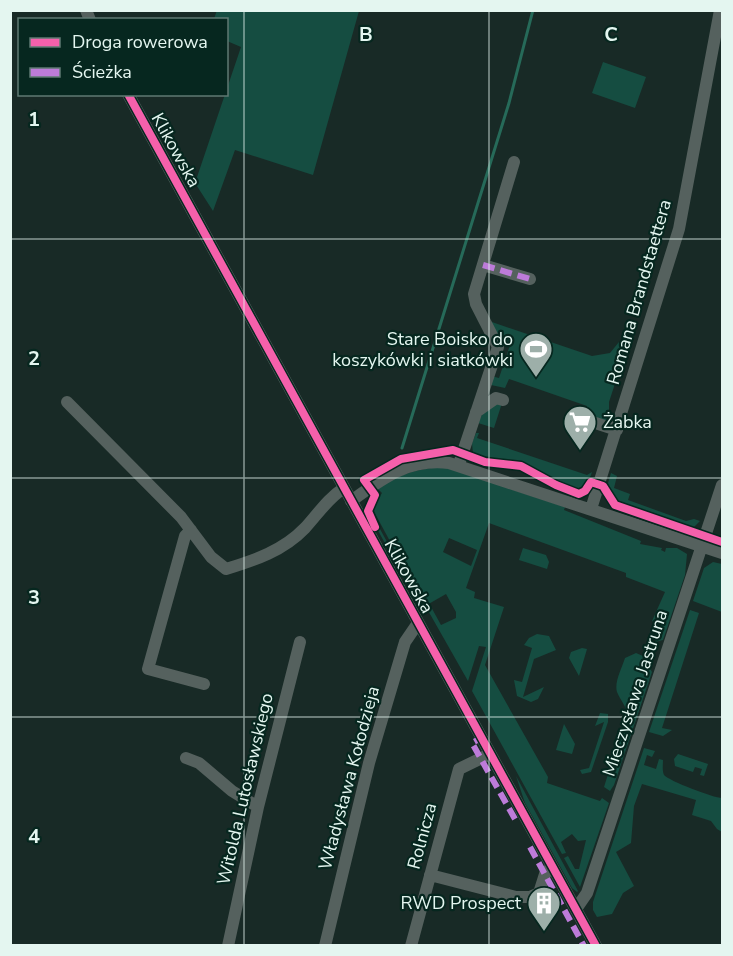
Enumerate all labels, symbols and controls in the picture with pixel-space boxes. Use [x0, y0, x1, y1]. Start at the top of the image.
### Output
legend [18, 18, 228, 96]
text: B [359, 21, 373, 48]
text: C [604, 21, 618, 48]
text: Droga rowerowa [72, 30, 208, 54]
text: Ścieżka [72, 60, 132, 84]
text: 1 [28, 106, 40, 133]
street label: Klikowska [146, 109, 206, 191]
street label: Romana Brandstaettera [601, 197, 677, 387]
place label: Stare Boisko do koszykówki i siatkówki [332, 327, 513, 372]
sports icon: Stare Boisko do koszykówki i siatkówki [518, 331, 554, 378]
text: 2 [28, 345, 40, 372]
supermarket icon: Żabka [562, 404, 598, 451]
place label: Żabka [603, 410, 652, 434]
street label: Klikowska [379, 535, 439, 617]
text: 3 [28, 584, 40, 611]
street label: Mieczysława Jastruna [597, 607, 673, 779]
street label: Władysława Kołodzieja [313, 683, 385, 873]
street label: Witolda Lutosławskiego [211, 691, 279, 887]
street label: Rolnicza [402, 800, 442, 872]
text: 4 [28, 823, 40, 850]
building icon: RWD Prospect [526, 885, 562, 932]
place label: RWD Prospect [400, 891, 522, 915]

